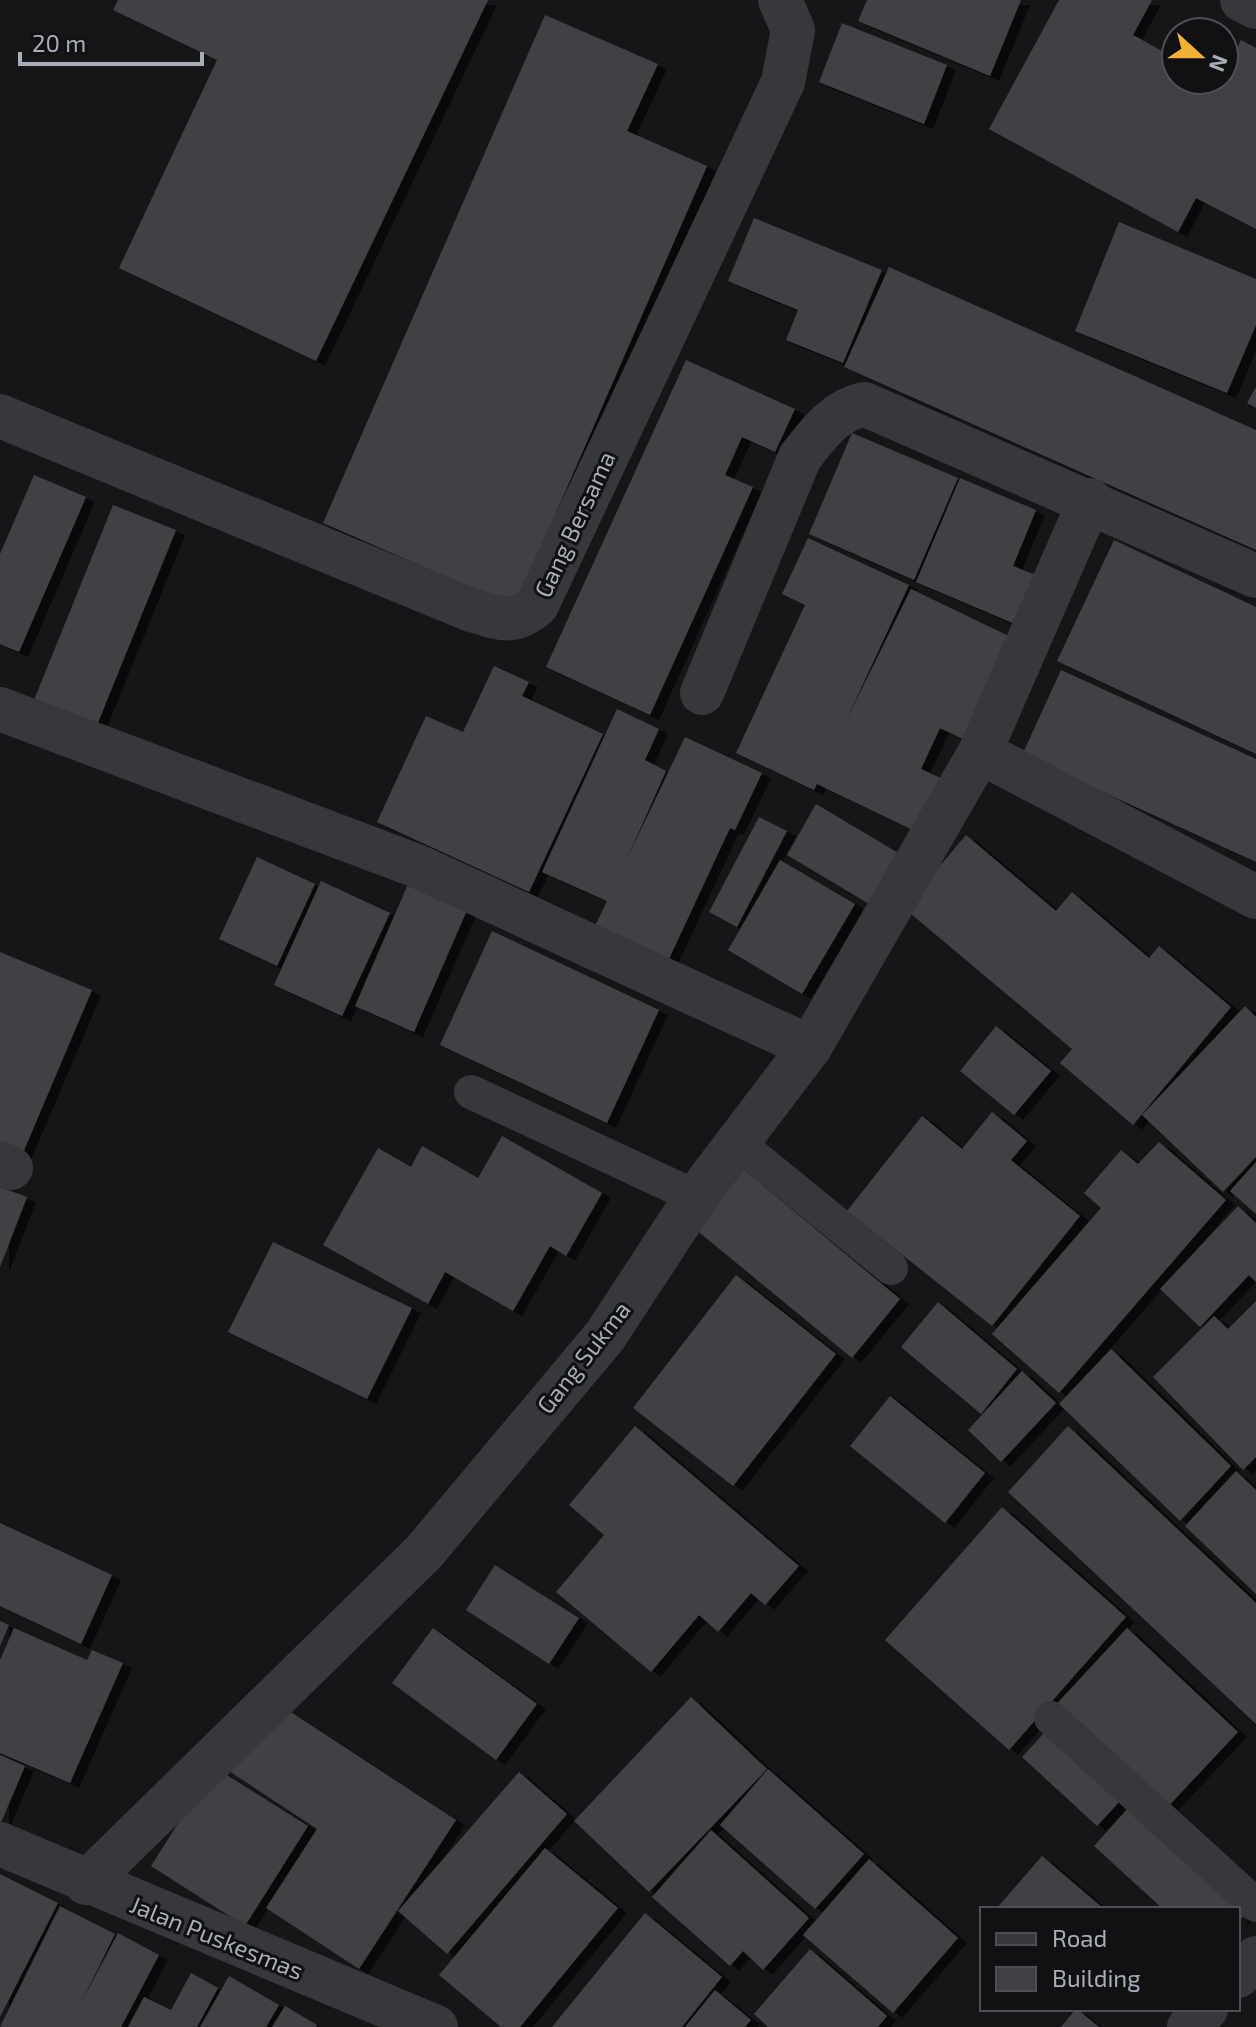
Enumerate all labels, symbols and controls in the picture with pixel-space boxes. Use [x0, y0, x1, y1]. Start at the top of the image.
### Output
scale bar [20, 16, 202, 66]
north arrow [1160, 16, 1240, 96]
text: 20 m [32, 28, 86, 57]
text: N [1205, 51, 1235, 76]
street label: Gang Bersama [527, 446, 621, 602]
street label: Gang Sukma [530, 1295, 636, 1419]
street label: Jalan Puskesmas [126, 1889, 308, 1985]
legend [980, 1907, 1240, 2011]
text: Road [1052, 1923, 1107, 1952]
text: Building [1052, 1963, 1141, 1992]

